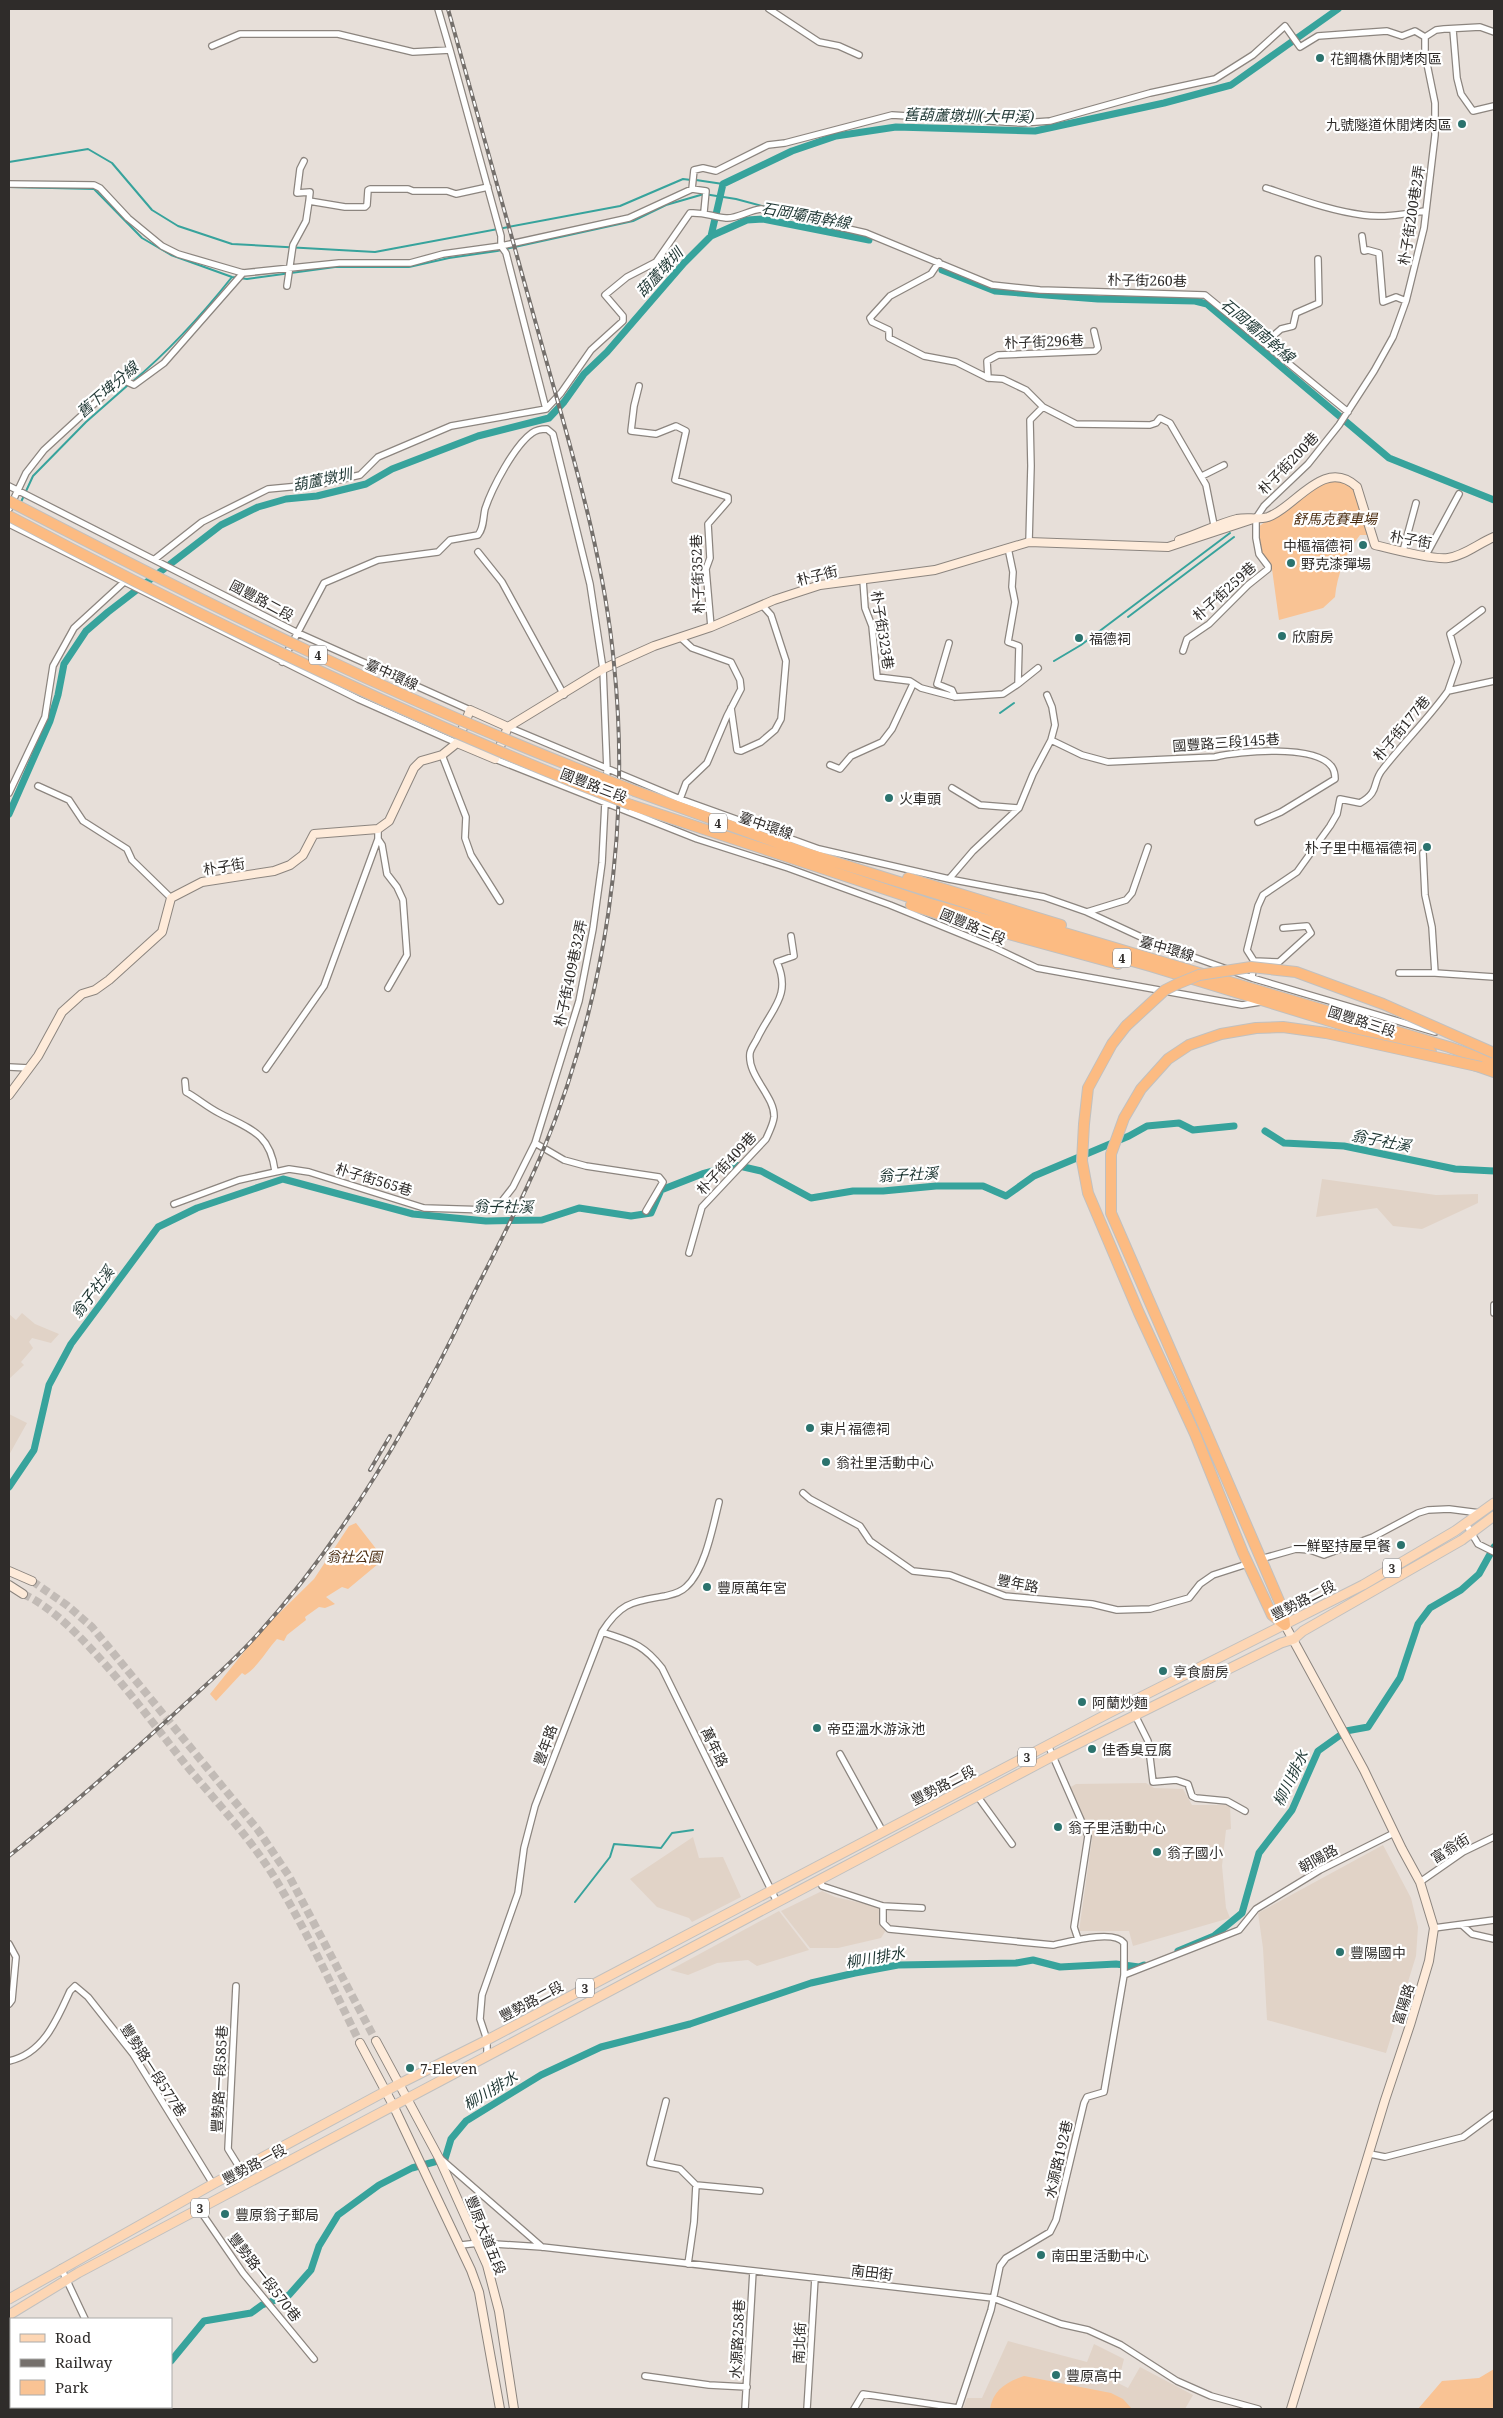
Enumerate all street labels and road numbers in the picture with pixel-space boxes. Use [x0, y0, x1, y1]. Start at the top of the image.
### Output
street label: 朴子街200巷2弄 [1394, 163, 1428, 267]
street label: 朴子街260巷 [1107, 270, 1187, 290]
street label: 朴子街296巷 [1004, 330, 1084, 352]
street label: 朴子街200巷 [1254, 428, 1322, 498]
street label: 朴子街 [1389, 526, 1433, 552]
street label: 朴子街352巷 [686, 534, 708, 614]
street label: 朴子街259巷 [1188, 557, 1260, 625]
street label: 朴子街 [794, 561, 840, 589]
street label: 國豐路二段 [227, 575, 297, 625]
street label: 朴子街323巷 [867, 589, 899, 671]
road number: 4 [309, 646, 327, 664]
street label: 臺中環線 [363, 654, 421, 694]
street label: 朴子街177巷 [1368, 691, 1434, 765]
street label: 國豐路三段145巷 [1172, 729, 1280, 755]
street label: 國豐路三段 [558, 764, 630, 806]
street label: 臺中環線 [736, 807, 796, 843]
road number: 4 [709, 814, 727, 832]
street label: 朴子街 [202, 853, 246, 879]
street label: 國豐路三段 [937, 904, 1009, 948]
street label: 朴子街409巷32弄 [549, 918, 591, 1028]
street label: 臺中環線 [1137, 931, 1197, 965]
road number: 4 [1113, 948, 1131, 968]
street label: 國豐路三段 [1326, 1001, 1398, 1041]
street label: 朴子街409巷 [692, 1127, 760, 1199]
street label: 朴子街565巷 [333, 1158, 415, 1200]
road number: 3 [1383, 1559, 1401, 1578]
street label: 豐年路 [996, 1570, 1040, 1596]
street label: 豐勢路二段 [1268, 1576, 1338, 1624]
street label: 豐年路 [529, 1722, 561, 1768]
street label: 萬年路 [697, 1724, 733, 1770]
road number: 3 [1018, 1748, 1036, 1766]
street label: 豐勢路二段 [908, 1761, 978, 1809]
street label: 富翁街 [1427, 1829, 1473, 1867]
street label: 朝陽路 [1295, 1840, 1341, 1876]
street label: 豐勢路二段 [496, 1976, 566, 2026]
road number: 3 [576, 1979, 594, 1998]
street label: 富陽路 [1388, 1981, 1418, 2027]
street label: 豐勢路一段577巷 [117, 2020, 191, 2120]
street label: 豐勢路一段585巷 [207, 2025, 231, 2133]
street label: 水源路192巷 [1040, 2118, 1076, 2200]
street label: 豐勢路一段 [219, 2139, 289, 2189]
street label: 豐原大道五段 [461, 2192, 511, 2278]
road number: 3 [191, 2198, 209, 2218]
street label: 豐勢路一段570巷 [224, 2229, 306, 2325]
street label: 南田街 [850, 2260, 894, 2284]
street label: 水源路258巷 [725, 2299, 749, 2379]
street label: 南北街 [788, 2322, 810, 2364]

